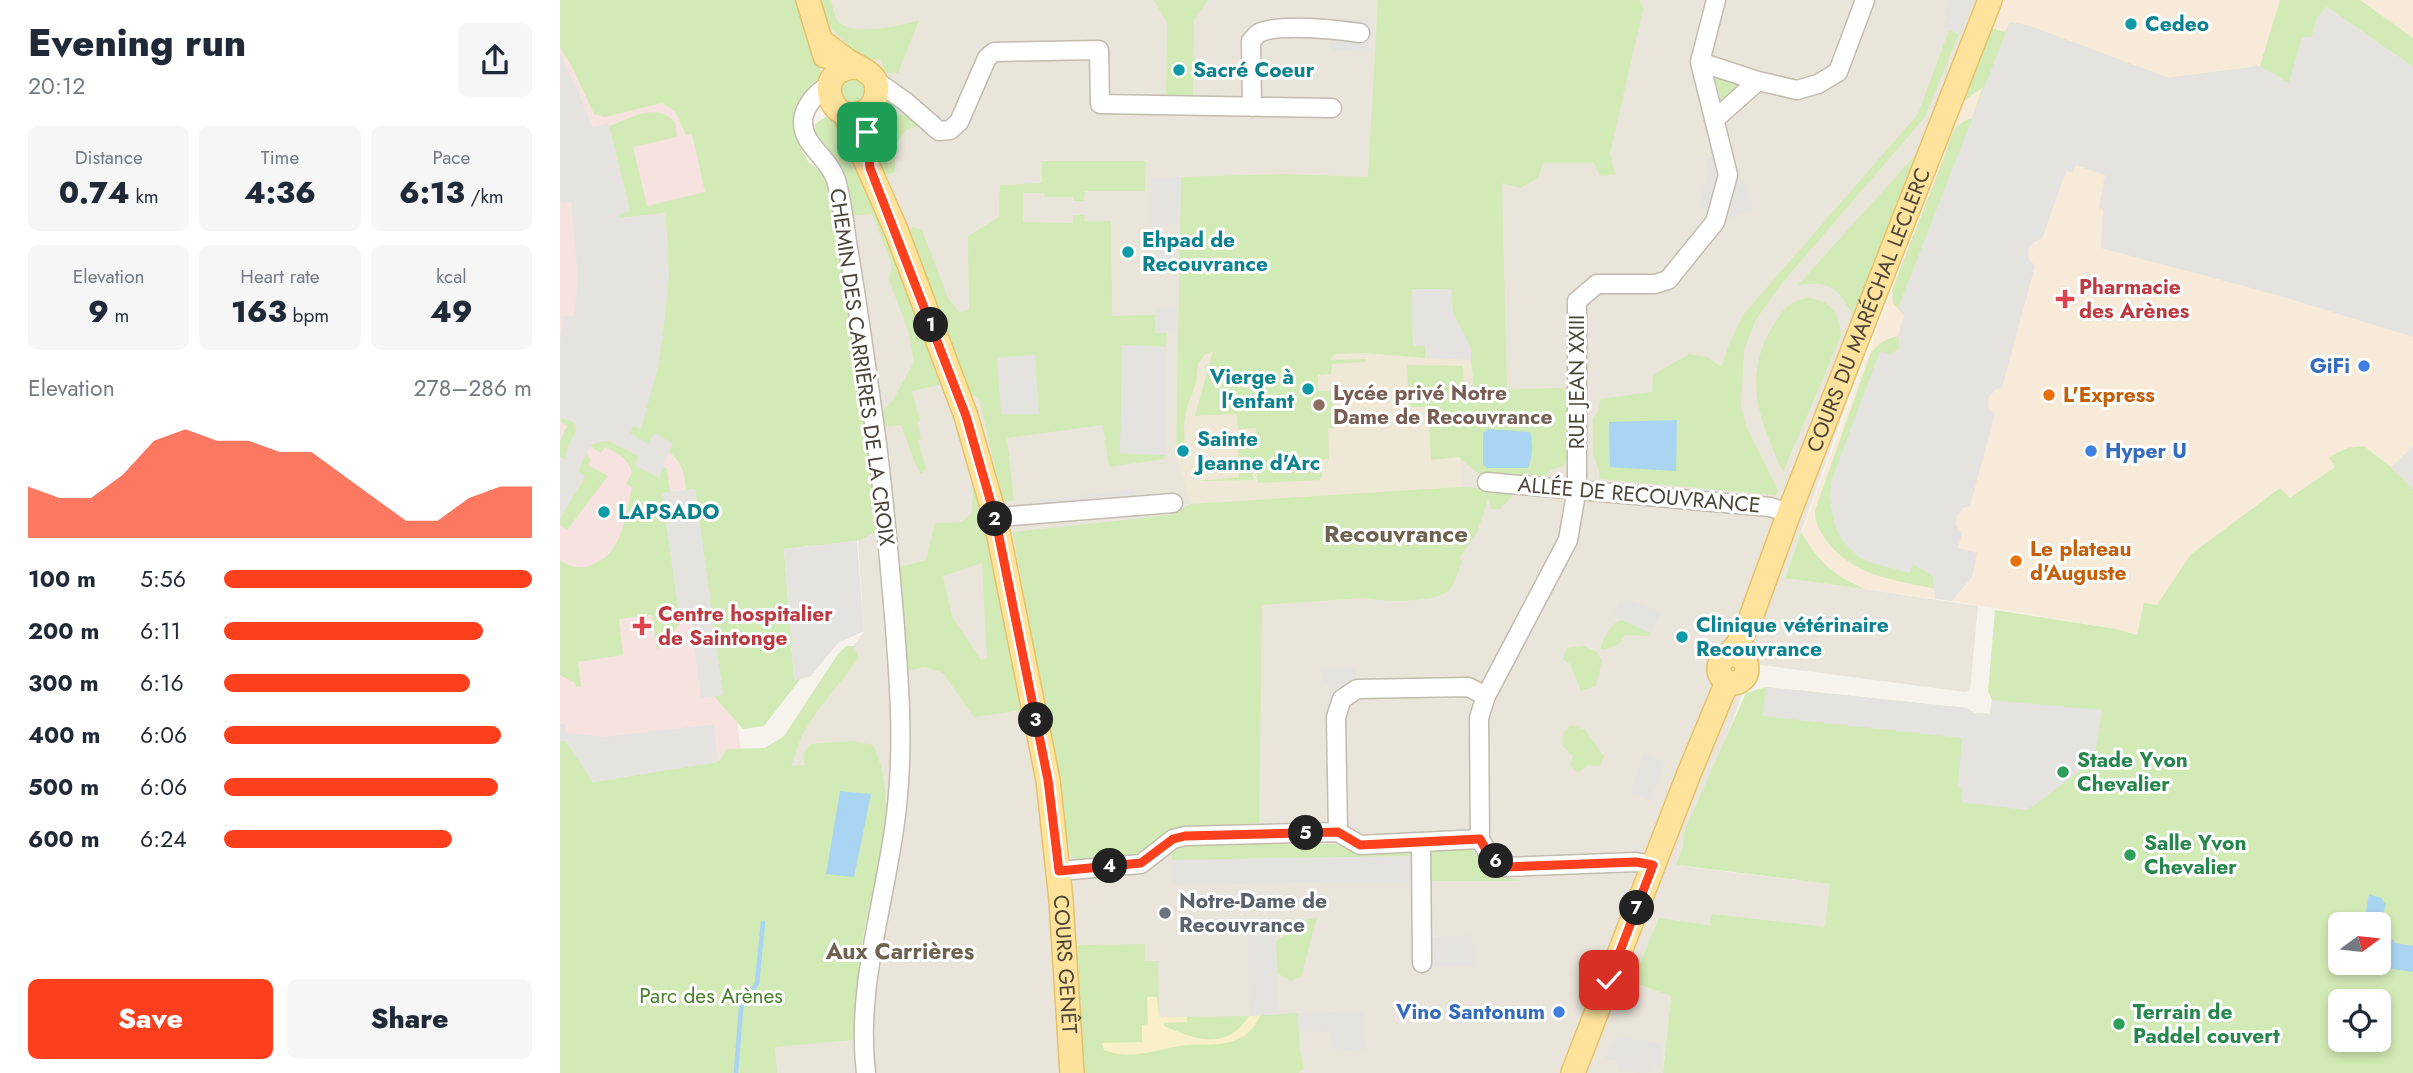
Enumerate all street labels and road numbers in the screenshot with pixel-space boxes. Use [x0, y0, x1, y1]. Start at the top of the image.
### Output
street label: COURS DU MARÉCHAL LECLERC [1799, 163, 1938, 457]
street label: CHEMIN DES CARRIÈRES DE LA CROIX [822, 186, 902, 548]
street label: RUE JEAN XXIII [1562, 315, 1592, 449]
street label: ALLÉE DE RECOUVRANCE [1516, 469, 1762, 521]
street label: COURS GENÊT [1046, 894, 1084, 1035]

